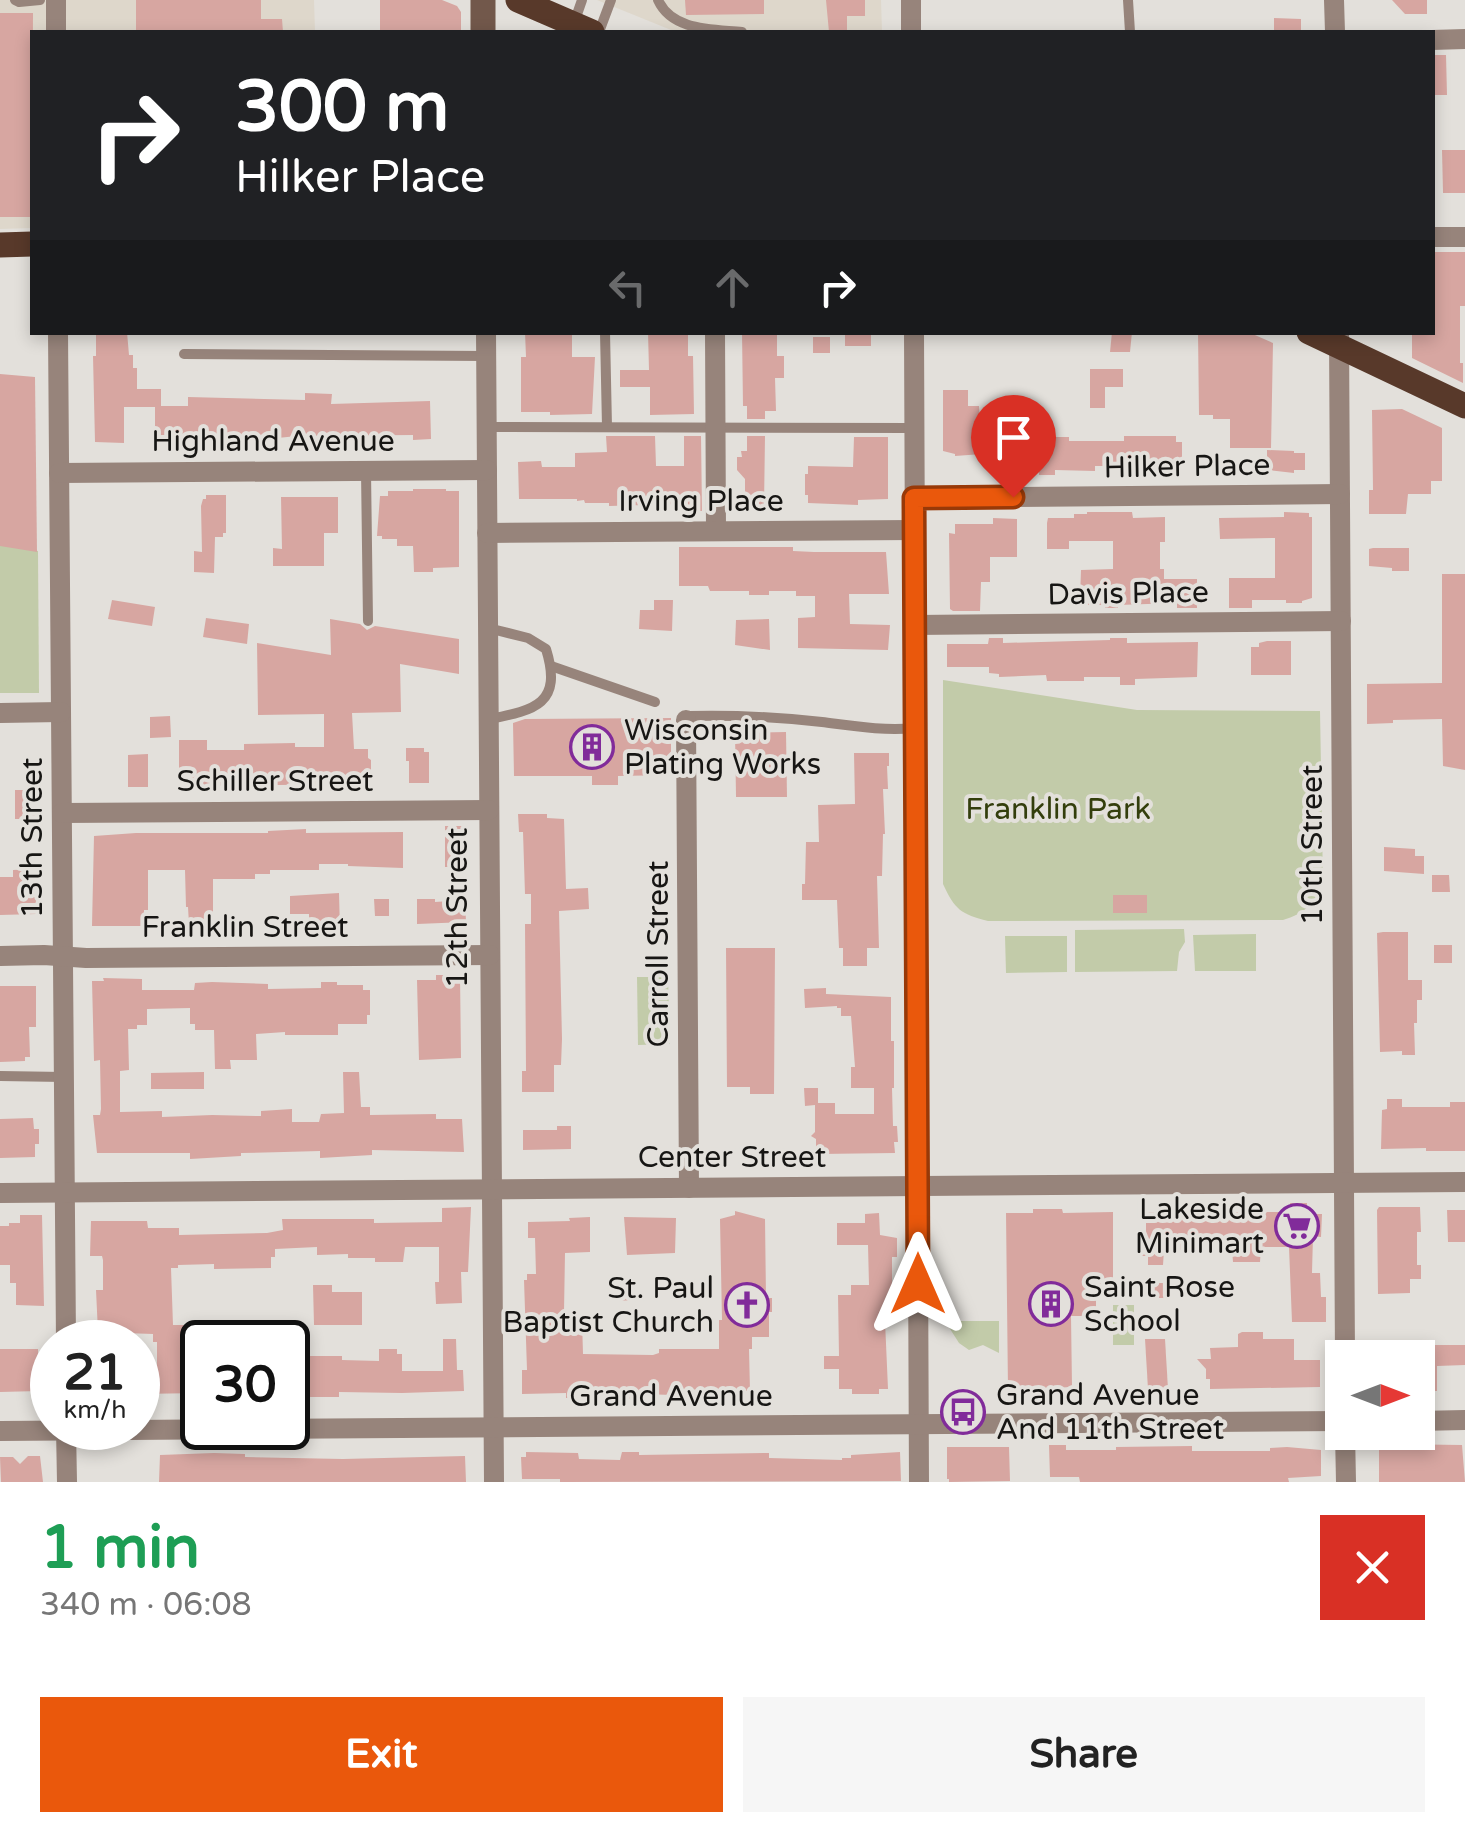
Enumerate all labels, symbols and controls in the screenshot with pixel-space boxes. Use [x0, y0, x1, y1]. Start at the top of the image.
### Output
text: 300 m [235, 66, 449, 150]
icon: right [70, 70, 200, 200]
text: Hilker Place [235, 151, 485, 205]
icon: left [600, 260, 655, 315]
icon: ahead [705, 260, 760, 315]
icon: right [810, 260, 865, 315]
pin [971, 395, 1056, 498]
icon: arrive [986, 410, 1041, 465]
street label: Highland Avenue [151, 423, 395, 460]
street label: Hilker Place [1103, 447, 1271, 486]
street label: Irving Place [618, 483, 784, 520]
street label: Davis Place [1047, 574, 1209, 613]
place label: Wisconsin Plating Works [624, 712, 821, 783]
building icon: Wisconsin Plating Works [569, 724, 615, 770]
street label: 13th Street [14, 758, 51, 918]
street label: Schiller Street [176, 763, 374, 800]
street label: 10th Street [1294, 765, 1331, 925]
park label: Franklin Park [965, 791, 1151, 828]
street label: 12th Street [439, 828, 476, 988]
street label: Carroll Street [640, 861, 677, 1047]
street label: Franklin Street [141, 909, 349, 946]
street label: Center Street [638, 1139, 826, 1176]
place label: Lakeside Minimart [1135, 1191, 1264, 1262]
supermarket icon: Lakeside Minimart [1274, 1203, 1320, 1249]
position arrow [866, 1232, 970, 1336]
place label: Saint Rose School [1084, 1269, 1235, 1340]
place label: St. Paul Baptist Church [503, 1270, 714, 1341]
building icon: Saint Rose School [1028, 1281, 1074, 1327]
church icon: St. Paul Baptist Church [724, 1282, 770, 1328]
speed limit sign: 30 [180, 1320, 310, 1450]
north arrow [1325, 1340, 1435, 1450]
map controls [1325, 1340, 1435, 1450]
text: 21 [64, 1343, 126, 1403]
place label: Grand Avenue And 11th Street [996, 1377, 1224, 1448]
street label: Grand Avenue [569, 1378, 773, 1415]
bus stop icon: Grand Avenue And 11th Street [940, 1389, 986, 1435]
text: km/h [64, 1395, 126, 1425]
text: 1 min [40, 1512, 200, 1584]
button: close [1320, 1515, 1425, 1620]
text: 340 m · 06:08 [40, 1586, 252, 1624]
button: Exit [40, 1697, 723, 1812]
button: Share [743, 1697, 1425, 1812]

